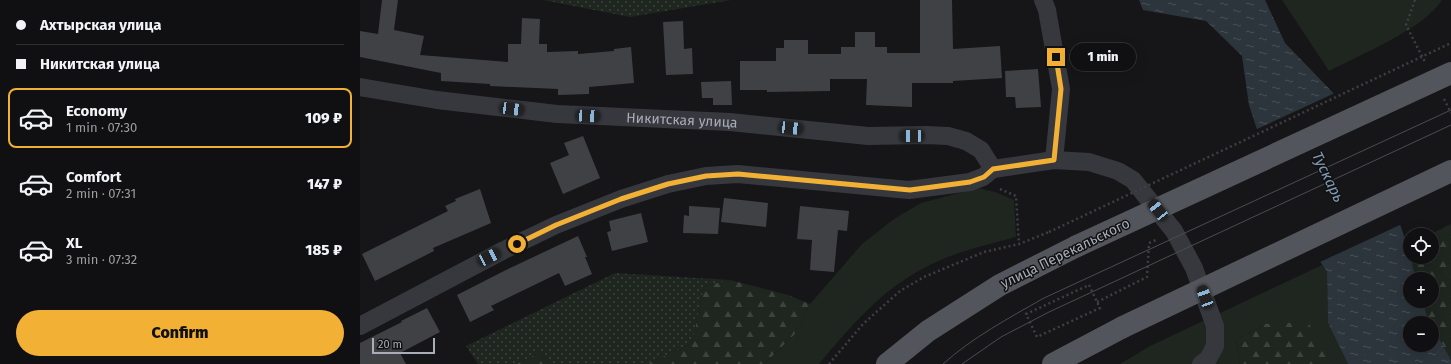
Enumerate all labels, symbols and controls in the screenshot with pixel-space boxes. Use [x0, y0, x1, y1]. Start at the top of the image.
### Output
text: Ахтырская улица [40, 16, 161, 34]
callout: 1 min [1070, 43, 1136, 71]
route end [1047, 48, 1065, 66]
text: 1 min [1087, 49, 1119, 64]
text: Никитская улица [40, 55, 160, 73]
icon: car [18, 100, 54, 136]
text: Economy [66, 102, 127, 120]
car [499, 102, 525, 116]
text: 109 ₽ [305, 109, 342, 127]
car [576, 109, 600, 123]
street label: Никитская улица [626, 109, 738, 132]
text: 1 min · 07:30 [66, 120, 137, 135]
car [778, 121, 804, 135]
car [900, 130, 924, 142]
water label: Тускарь [1308, 149, 1348, 205]
icon: car [18, 166, 54, 202]
text: Comfort [66, 168, 122, 186]
text: 147 ₽ [307, 175, 342, 193]
text: 2 min · 07:31 [66, 186, 136, 201]
car [1146, 197, 1170, 223]
street label: улица Перекальского [998, 215, 1133, 292]
map controls [1403, 228, 1439, 352]
button: locate [1403, 228, 1439, 264]
icon: car [18, 232, 54, 268]
text: XL [66, 234, 82, 252]
route start [508, 235, 526, 253]
text: 185 ₽ [305, 241, 342, 259]
car [476, 246, 502, 268]
text: 3 min · 07:32 [66, 252, 137, 267]
button: + [1403, 272, 1439, 308]
car [1195, 284, 1215, 310]
button: Confirm [16, 310, 344, 356]
button: − [1403, 316, 1439, 352]
scale bar [372, 336, 435, 355]
text: 20 m [378, 338, 402, 351]

